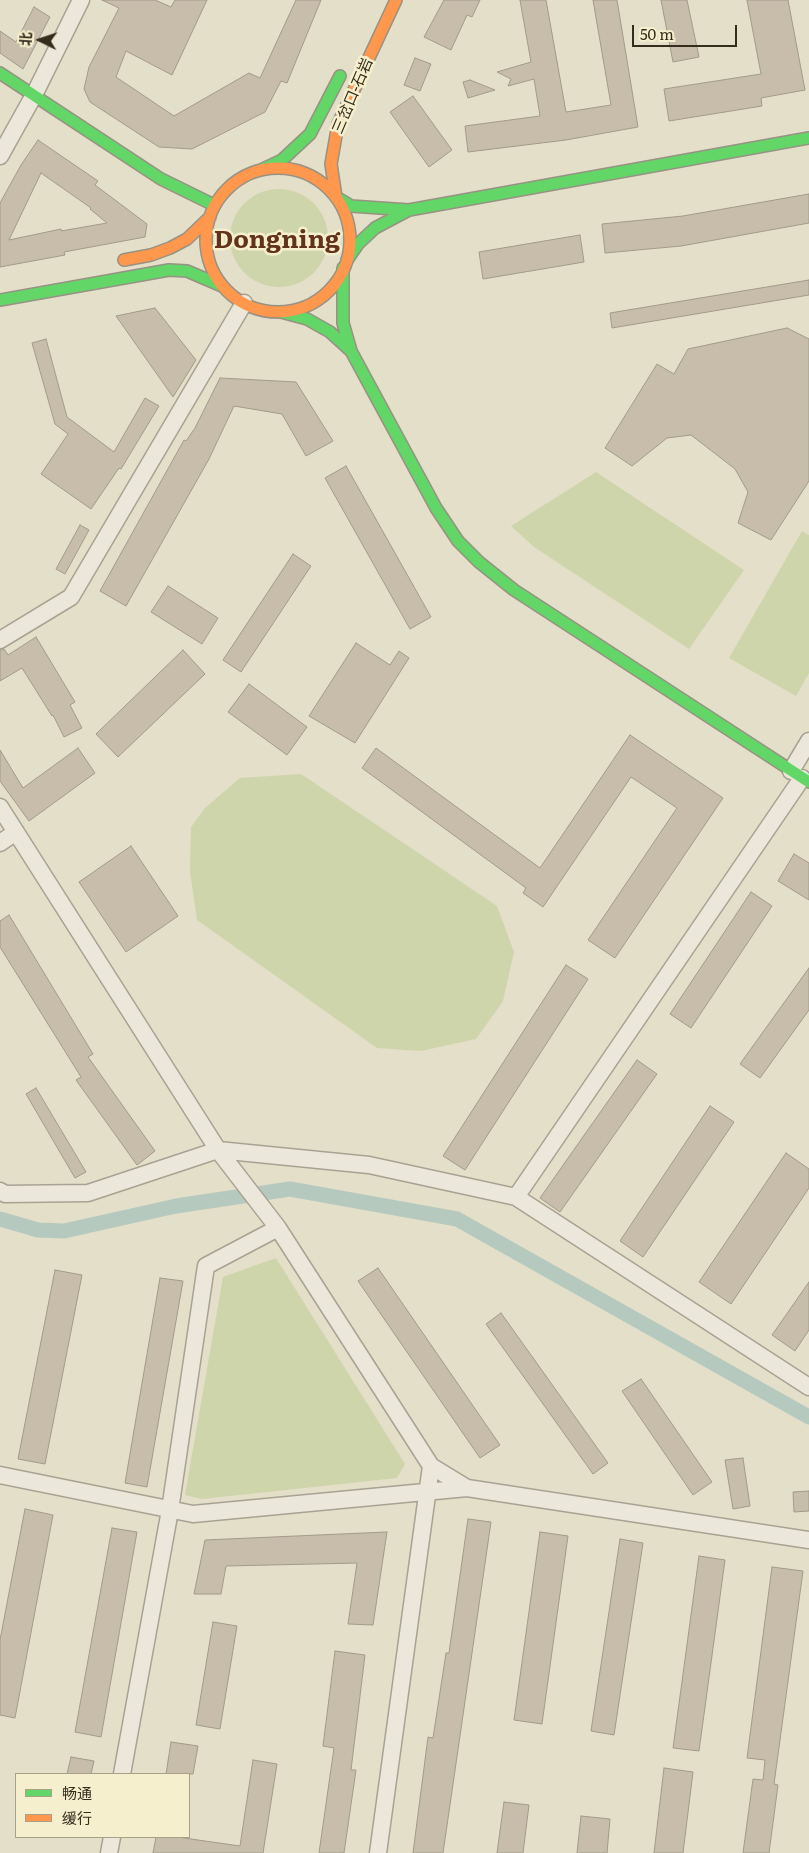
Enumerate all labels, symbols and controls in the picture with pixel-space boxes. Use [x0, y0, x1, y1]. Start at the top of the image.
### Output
north arrow [15, 15, 65, 65]
scale bar [634, 15, 739, 47]
text: 50 m [640, 22, 674, 45]
text: 北 [15, 31, 36, 47]
street label: 三岔口-石岩 [329, 56, 377, 136]
district label: Dongning [214, 226, 340, 256]
legend [15, 1773, 190, 1838]
text: 畅通 [62, 1781, 92, 1804]
text: 缓行 [62, 1806, 92, 1829]

